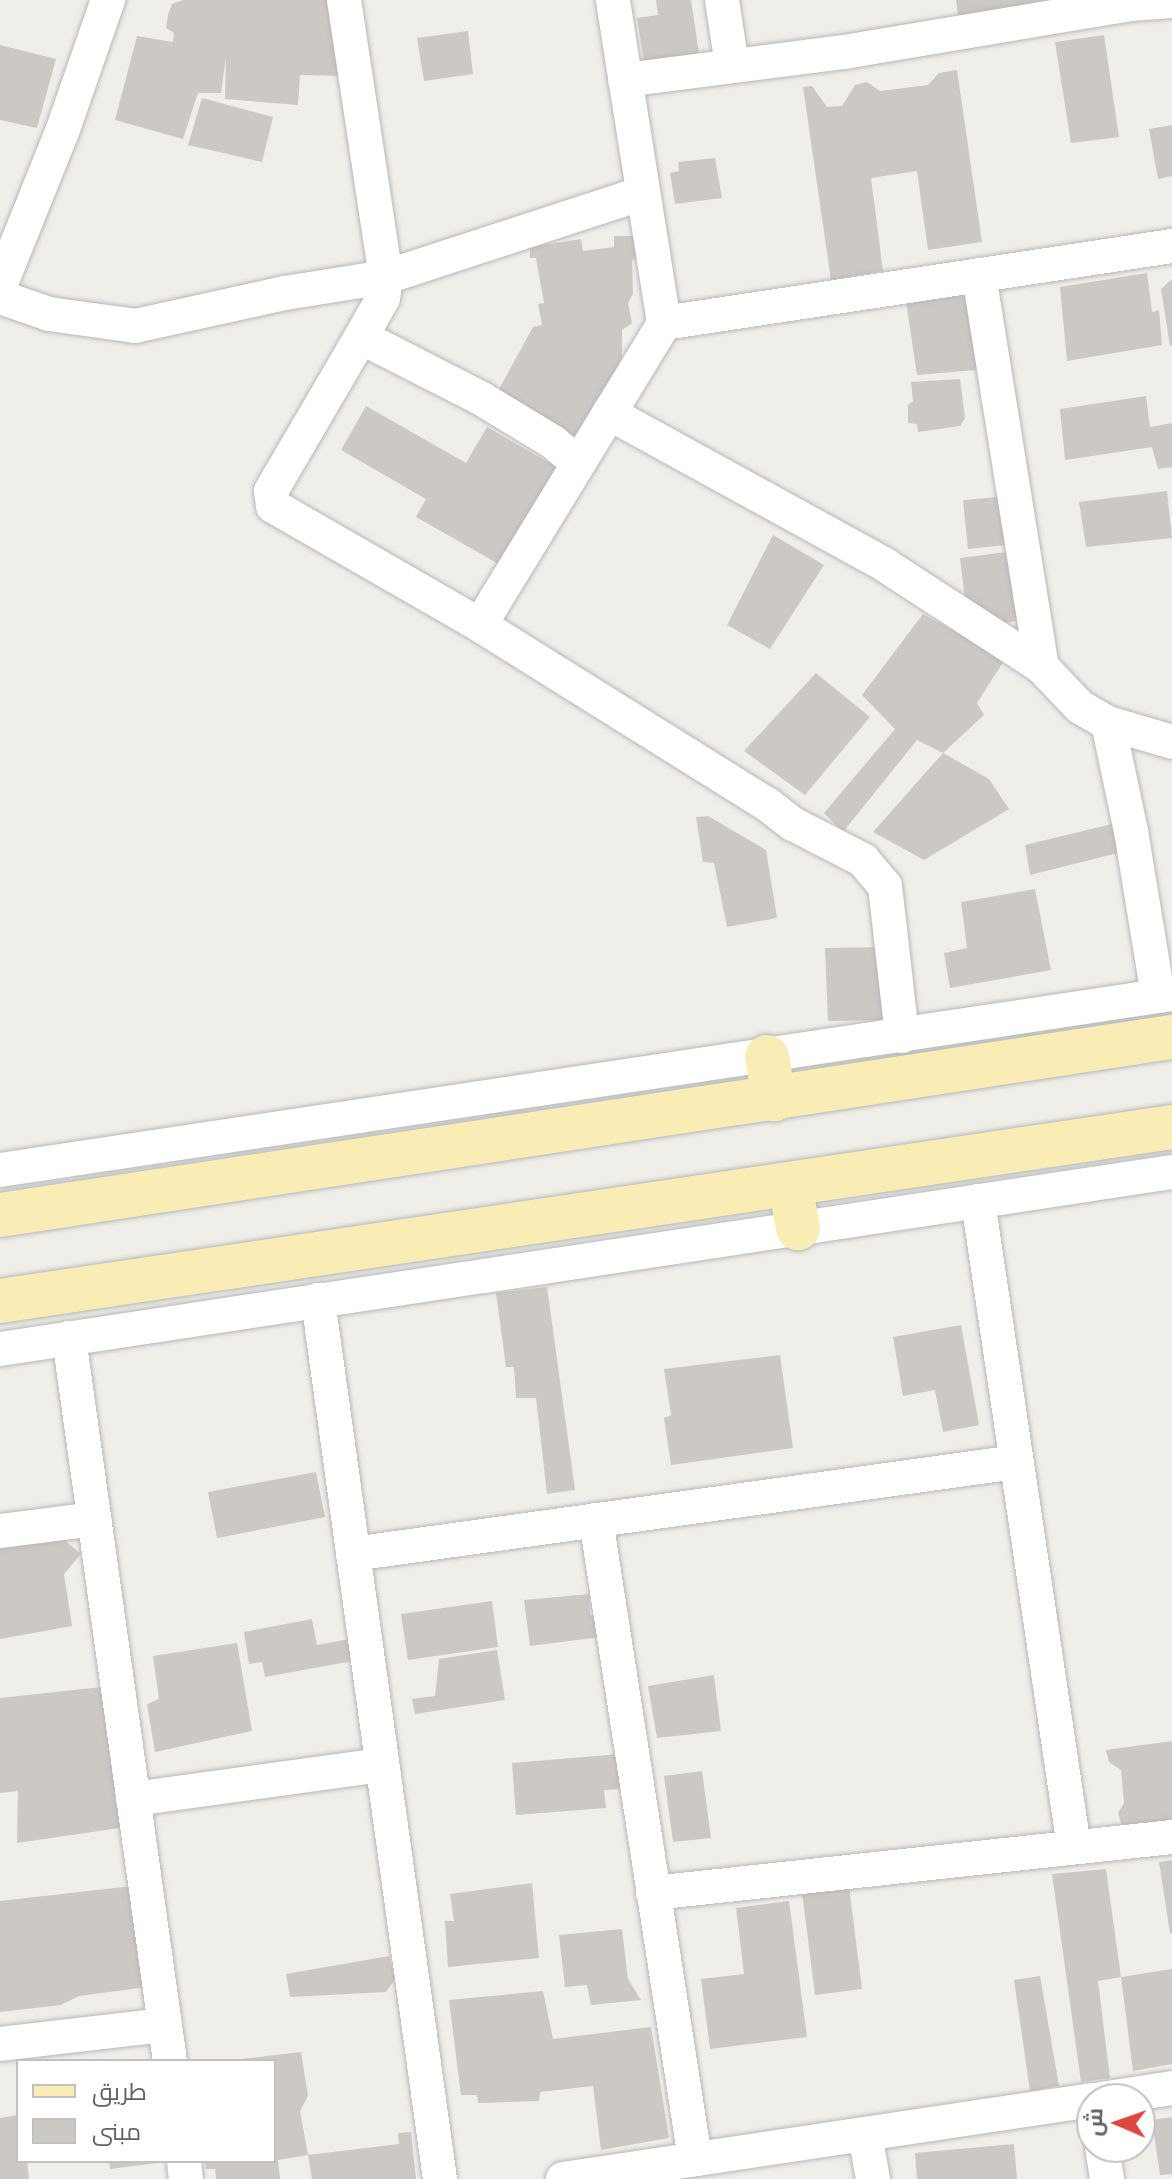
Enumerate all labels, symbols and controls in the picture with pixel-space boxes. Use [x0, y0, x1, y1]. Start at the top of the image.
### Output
legend [16, 2059, 276, 2163]
text: طريق [92, 2076, 147, 2105]
north arrow [1076, 2083, 1156, 2163]
text: ش [1080, 2108, 1107, 2137]
text: مبنى [92, 2116, 141, 2145]

